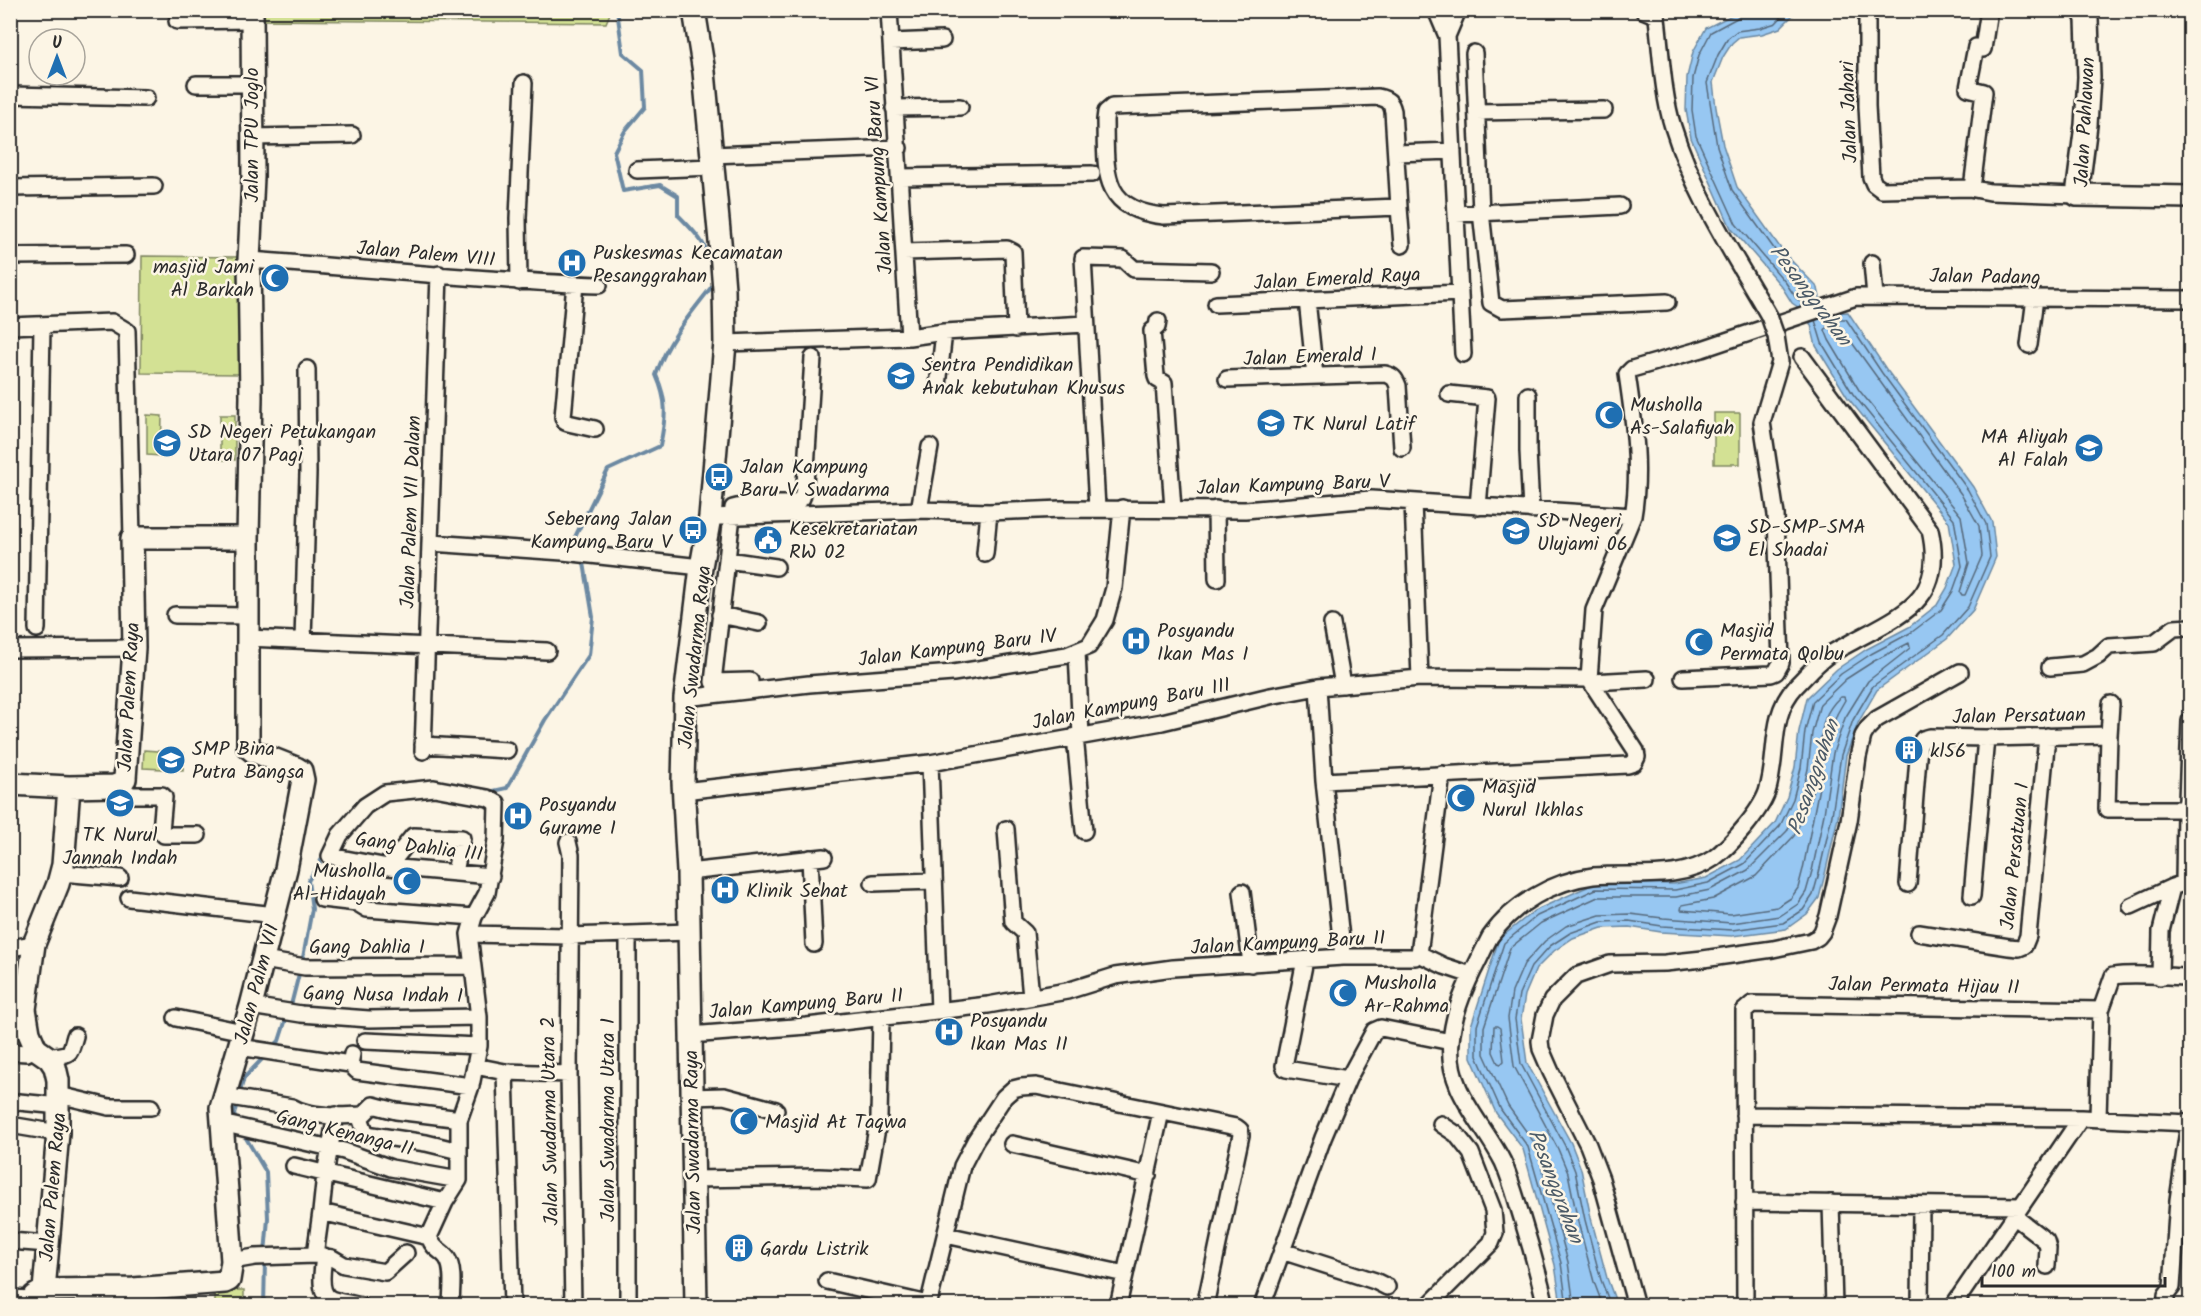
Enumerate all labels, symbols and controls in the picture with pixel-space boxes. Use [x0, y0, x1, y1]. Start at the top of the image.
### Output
north arrow [27, 27, 87, 87]
text: U [52, 31, 62, 56]
street label: Jalan Pahlawan [2067, 56, 2105, 188]
street label: Jalan Jahari [1832, 59, 1868, 163]
street label: Jalan TPU Joglo [237, 67, 269, 203]
street label: Jalan Kampung Baru VI [857, 74, 903, 275]
street label: Jalan Palem VIII [355, 233, 496, 277]
place label: Puskesmas Kecamatan Pesanggrahan [593, 238, 783, 293]
water label: Pesanggrahan [1761, 238, 1860, 355]
hospital icon: Puskesmas Kecamatan Pesanggrahan [556, 247, 588, 279]
place label: masjid Jami Al Barkah [153, 252, 255, 307]
street label: Jalan Emerald Raya [1253, 260, 1421, 300]
street label: Jalan Padang [1929, 261, 2041, 295]
mosque icon: masjid Jami Al Barkah [259, 262, 291, 294]
street label: Jalan Emerald I [1243, 340, 1377, 376]
place label: Sentra Pendidikan Anak kebutuhan Khusus [922, 350, 1126, 405]
school or university icon: Sentra Pendidikan Anak kebutuhan Khusus [885, 360, 917, 392]
place label: Musholla As-Salafiyah [1630, 390, 1734, 445]
mosque icon: Musholla As-Salafiyah [1593, 399, 1625, 431]
school or university icon: TK Nurul Latif [1255, 407, 1287, 439]
place label: TK Nurul Latif [1292, 409, 1418, 441]
street label: Jalan Palem VII Dalam [393, 415, 431, 609]
place label: SD Negeri Petukangan Utara 07 Pagi [188, 417, 376, 472]
place label: MA Aliyah Al Falah [1981, 422, 2068, 477]
school or university icon: SD Negeri Petukangan Utara 07 Pagi [151, 427, 183, 459]
school or university icon: MA Aliyah Al Falah [2073, 432, 2105, 464]
place label: Jalan Kampung Baru V Swadarma [740, 452, 890, 507]
bus stop icon: Jalan Kampung Baru V Swadarma [703, 461, 735, 493]
street label: Jalan Kampung Baru V [1196, 467, 1392, 505]
place label: Seberang Jalan Kampung Baru V [531, 504, 673, 559]
place label: SD Negeri Ulujami 06 [1537, 506, 1628, 561]
place label: SD-SMP-SMA El Shadai [1748, 512, 1866, 567]
bus stop icon: Seberang Jalan Kampung Baru V [677, 514, 709, 546]
place label: Kesekretariatan RW 02 [789, 514, 918, 569]
school or university icon: SD Negeri Ulujami 06 [1500, 515, 1532, 547]
school or university icon: SD-SMP-SMA El Shadai [1711, 522, 1743, 554]
public building icon: Kesekretariatan RW 02 [752, 524, 784, 556]
street label: Jalan Swadarma Raya [670, 564, 722, 751]
place label: Posyandu Ikan Mas I [1157, 616, 1249, 671]
place label: Masjid Permata Qolbu [1720, 616, 1844, 671]
street label: Jalan Kampung Baru IV [856, 621, 1059, 677]
street label: Jalan Palem Raya [110, 622, 150, 773]
hospital icon: Posyandu Ikan Mas I [1120, 625, 1152, 657]
mosque icon: Masjid Permata Qolbu [1683, 626, 1715, 658]
street label: Jalan Kampung Baru III [1030, 670, 1233, 740]
street label: Jalan Persatuan [1952, 700, 2086, 734]
water label: Pesanggrahan [1779, 714, 1850, 840]
place label: SMP Bina Putra Bangsa [192, 734, 304, 789]
building icon: kl56 [1893, 734, 1925, 766]
place label: kl56 [1930, 736, 1966, 768]
school or university icon: SMP Bina Putra Bangsa [155, 744, 187, 776]
place label: Masjid Nurul Ikhlas [1482, 772, 1584, 827]
street label: Jalan Persatuan I [1992, 781, 2040, 931]
mosque icon: Masjid Nurul Ikhlas [1445, 782, 1477, 814]
school or university icon: TK Nurul Jannah Indah [104, 787, 136, 819]
place label: Posyandu Gurame I [539, 790, 617, 845]
hospital icon: Posyandu Gurame I [502, 800, 534, 832]
place label: TK Nurul Jannah Indah [62, 820, 178, 875]
street label: Gang Dahlia III [353, 824, 484, 872]
place label: Musholla Al-Hidayah [293, 856, 386, 911]
mosque icon: Musholla Al-Hidayah [391, 865, 423, 897]
hospital icon: Klinik Sehat [709, 874, 741, 906]
place label: Klinik Sehat [746, 876, 848, 908]
street label: Jalan Palm VII [226, 921, 289, 1048]
street label: Jalan Kampung Baru II [1190, 923, 1386, 965]
street label: Gang Dahlia I [309, 932, 425, 964]
place label: Musholla Ar-Rahma [1364, 968, 1449, 1023]
street label: Jalan Permata Hijau II [1828, 969, 2020, 1005]
mosque icon: Musholla Ar-Rahma [1327, 977, 1359, 1009]
street label: Gang Nusa Indah I [303, 979, 463, 1013]
street label: Jalan Kampung Baru II [708, 981, 905, 1029]
place label: Posyandu Ikan Mas II [970, 1006, 1068, 1061]
street label: Jalan Swadarma Utara 2 [533, 1016, 569, 1226]
hospital icon: Posyandu Ikan Mas II [933, 1016, 965, 1048]
street label: Jalan Swadarma Utara 1 [593, 1018, 625, 1222]
street label: Jalan Swadarma Raya [676, 1050, 712, 1234]
street label: Gang Kenanga II [272, 1101, 417, 1166]
mosque icon: Masjid At Taqwa [728, 1105, 760, 1137]
place label: Masjid At Taqwa [765, 1107, 907, 1139]
street label: Jalan Palem Raya [32, 1111, 76, 1263]
water label: Pesanggrahan [1518, 1125, 1592, 1250]
building icon: Gardu Listrik [723, 1232, 755, 1264]
place label: Gardu Listrik [760, 1234, 869, 1266]
scale bar [1982, 1250, 2165, 1288]
text: 100 m [1991, 1258, 2036, 1287]

